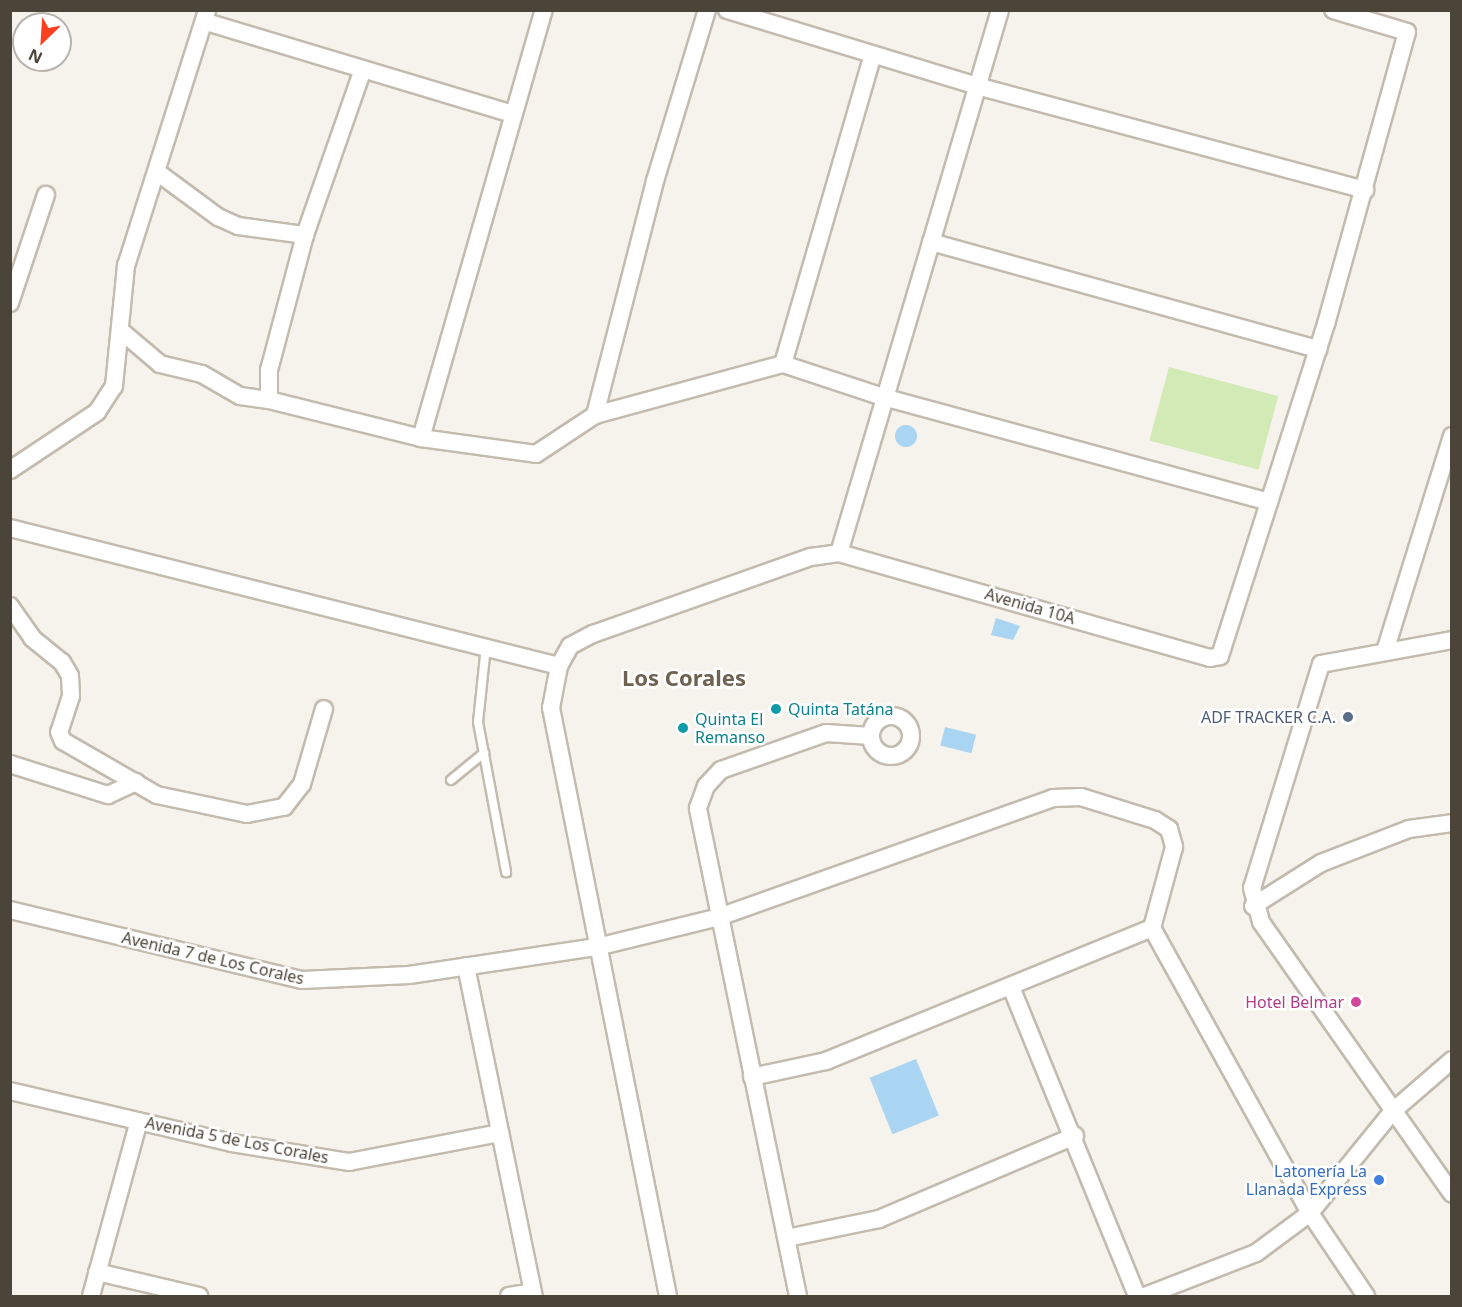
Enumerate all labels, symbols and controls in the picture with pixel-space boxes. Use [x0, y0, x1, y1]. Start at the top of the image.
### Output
north arrow [12, 12, 72, 72]
text: N [25, 44, 46, 69]
street label: Avenida 10A [983, 584, 1077, 628]
district label: Los Corales [622, 665, 746, 691]
place label: Quinta Tatána [788, 699, 894, 719]
marker: Quinta Tatána [769, 702, 783, 716]
place label: ADF TRACKER C.A. [1201, 707, 1336, 727]
place label: Quinta El Remanso [695, 709, 765, 747]
marker: ADF TRACKER C.A. [1341, 710, 1355, 724]
marker: Quinta El Remanso [676, 721, 690, 735]
street label: Avenida 7 de Los Corales [120, 928, 306, 988]
place label: Hotel Belmar [1245, 992, 1344, 1012]
marker: Hotel Belmar [1349, 995, 1363, 1009]
street label: Avenida 5 de Los Corales [144, 1113, 330, 1167]
place label: Latonería La Llanada Express [1246, 1161, 1367, 1199]
marker: Latonería La Llanada Express [1372, 1173, 1386, 1187]

